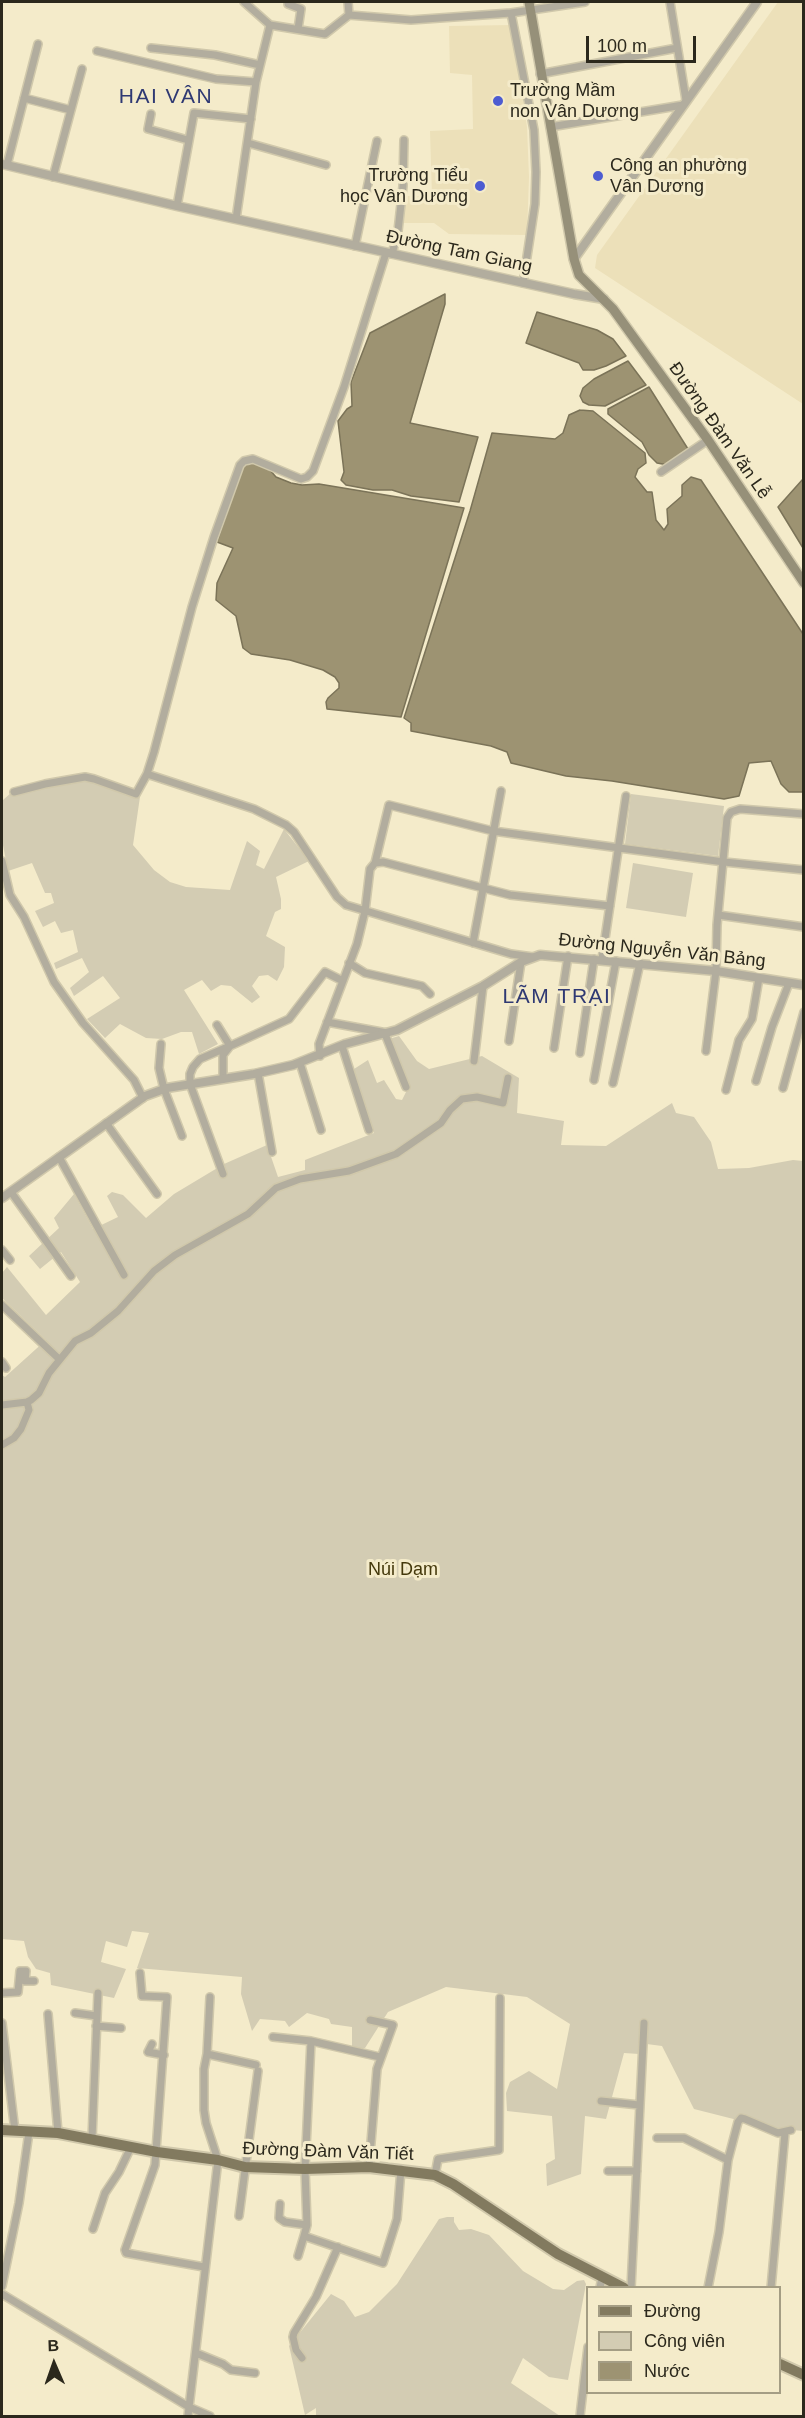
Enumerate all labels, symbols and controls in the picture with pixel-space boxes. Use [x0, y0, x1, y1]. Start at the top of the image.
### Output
scale bar [589, 24, 698, 62]
text: 100 m [597, 36, 647, 56]
place label: Trường Mầm non Vân Dương [510, 80, 639, 122]
district label: HAI VÂN [119, 84, 213, 110]
marker: Trường Mầm non Vân Dương [491, 94, 505, 108]
place label: Công an phường Vân Dương [610, 155, 747, 198]
place label: Trường Tiểu học Vân Dương [340, 165, 468, 207]
marker: Công an phường Vân Dương [591, 169, 605, 183]
marker: Trường Tiểu học Vân Dương [473, 179, 487, 193]
street label: Đường Tam Giang [384, 226, 534, 278]
street label: Đường Đàm Văn Lễ [664, 358, 774, 504]
street label: Đường Nguyễn Văn Bảng [557, 929, 767, 973]
district label: LÃM TRẠI [503, 984, 611, 1010]
park label: Núi Dạm [368, 1559, 438, 1581]
street label: Đường Đàm Văn Tiết [242, 2138, 414, 2166]
legend [586, 2286, 781, 2394]
text: Đường [644, 2301, 701, 2321]
text: Công viên [644, 2331, 725, 2351]
north arrow [24, 2334, 84, 2394]
text: B [47, 2337, 59, 2354]
text: Nước [644, 2361, 690, 2381]

